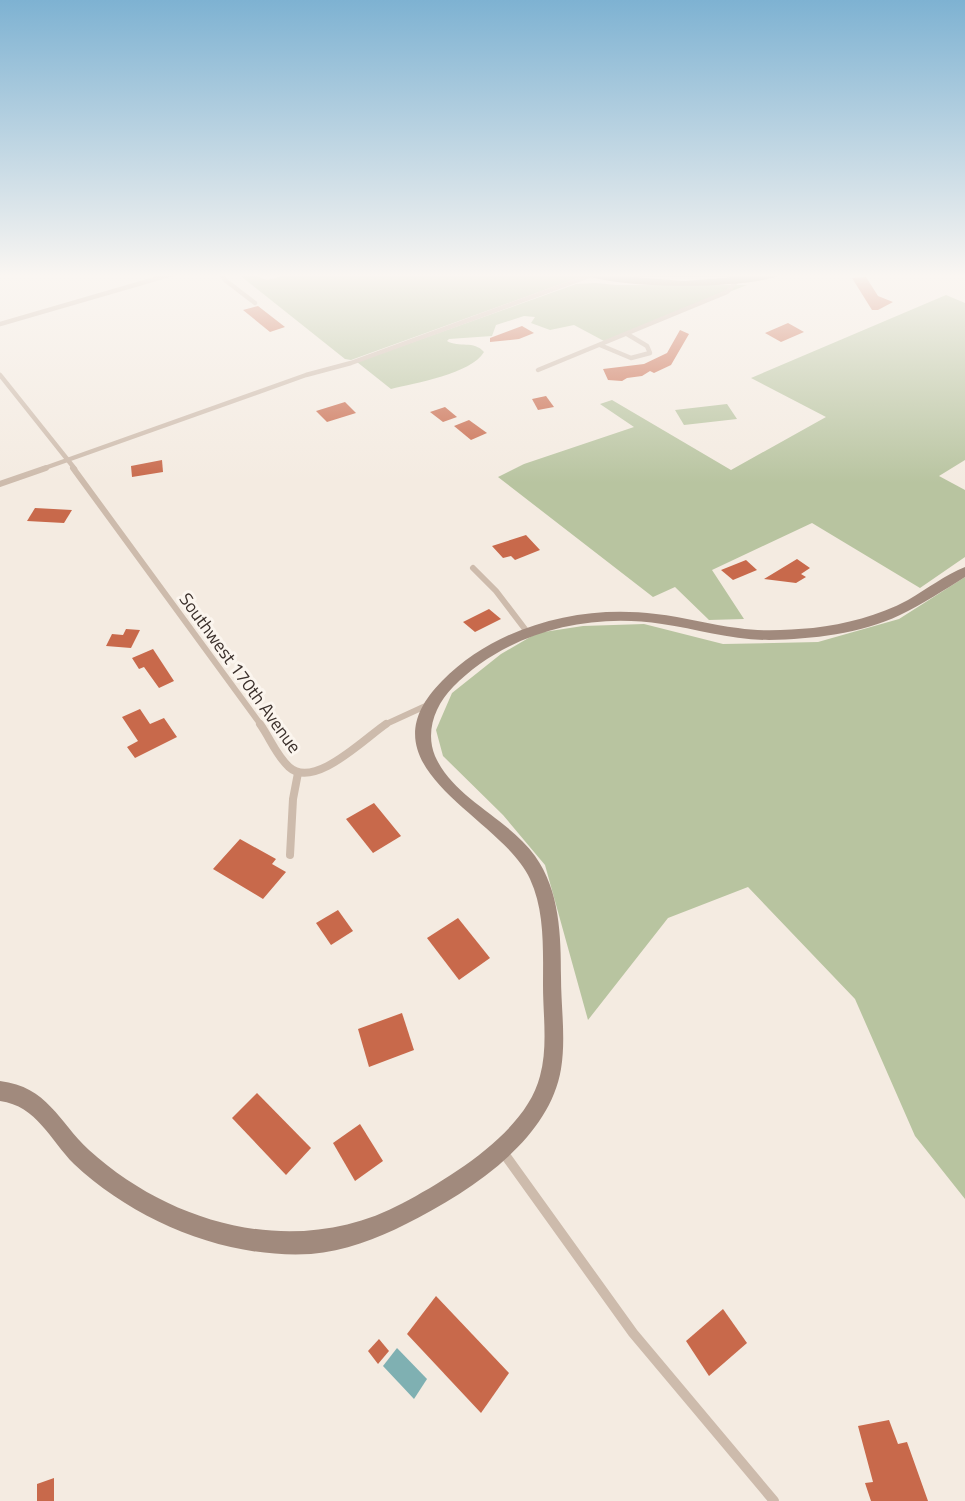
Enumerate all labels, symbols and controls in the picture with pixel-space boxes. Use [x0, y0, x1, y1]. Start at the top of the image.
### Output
street label: Southwest 170th Avenue [173, 587, 308, 759]

